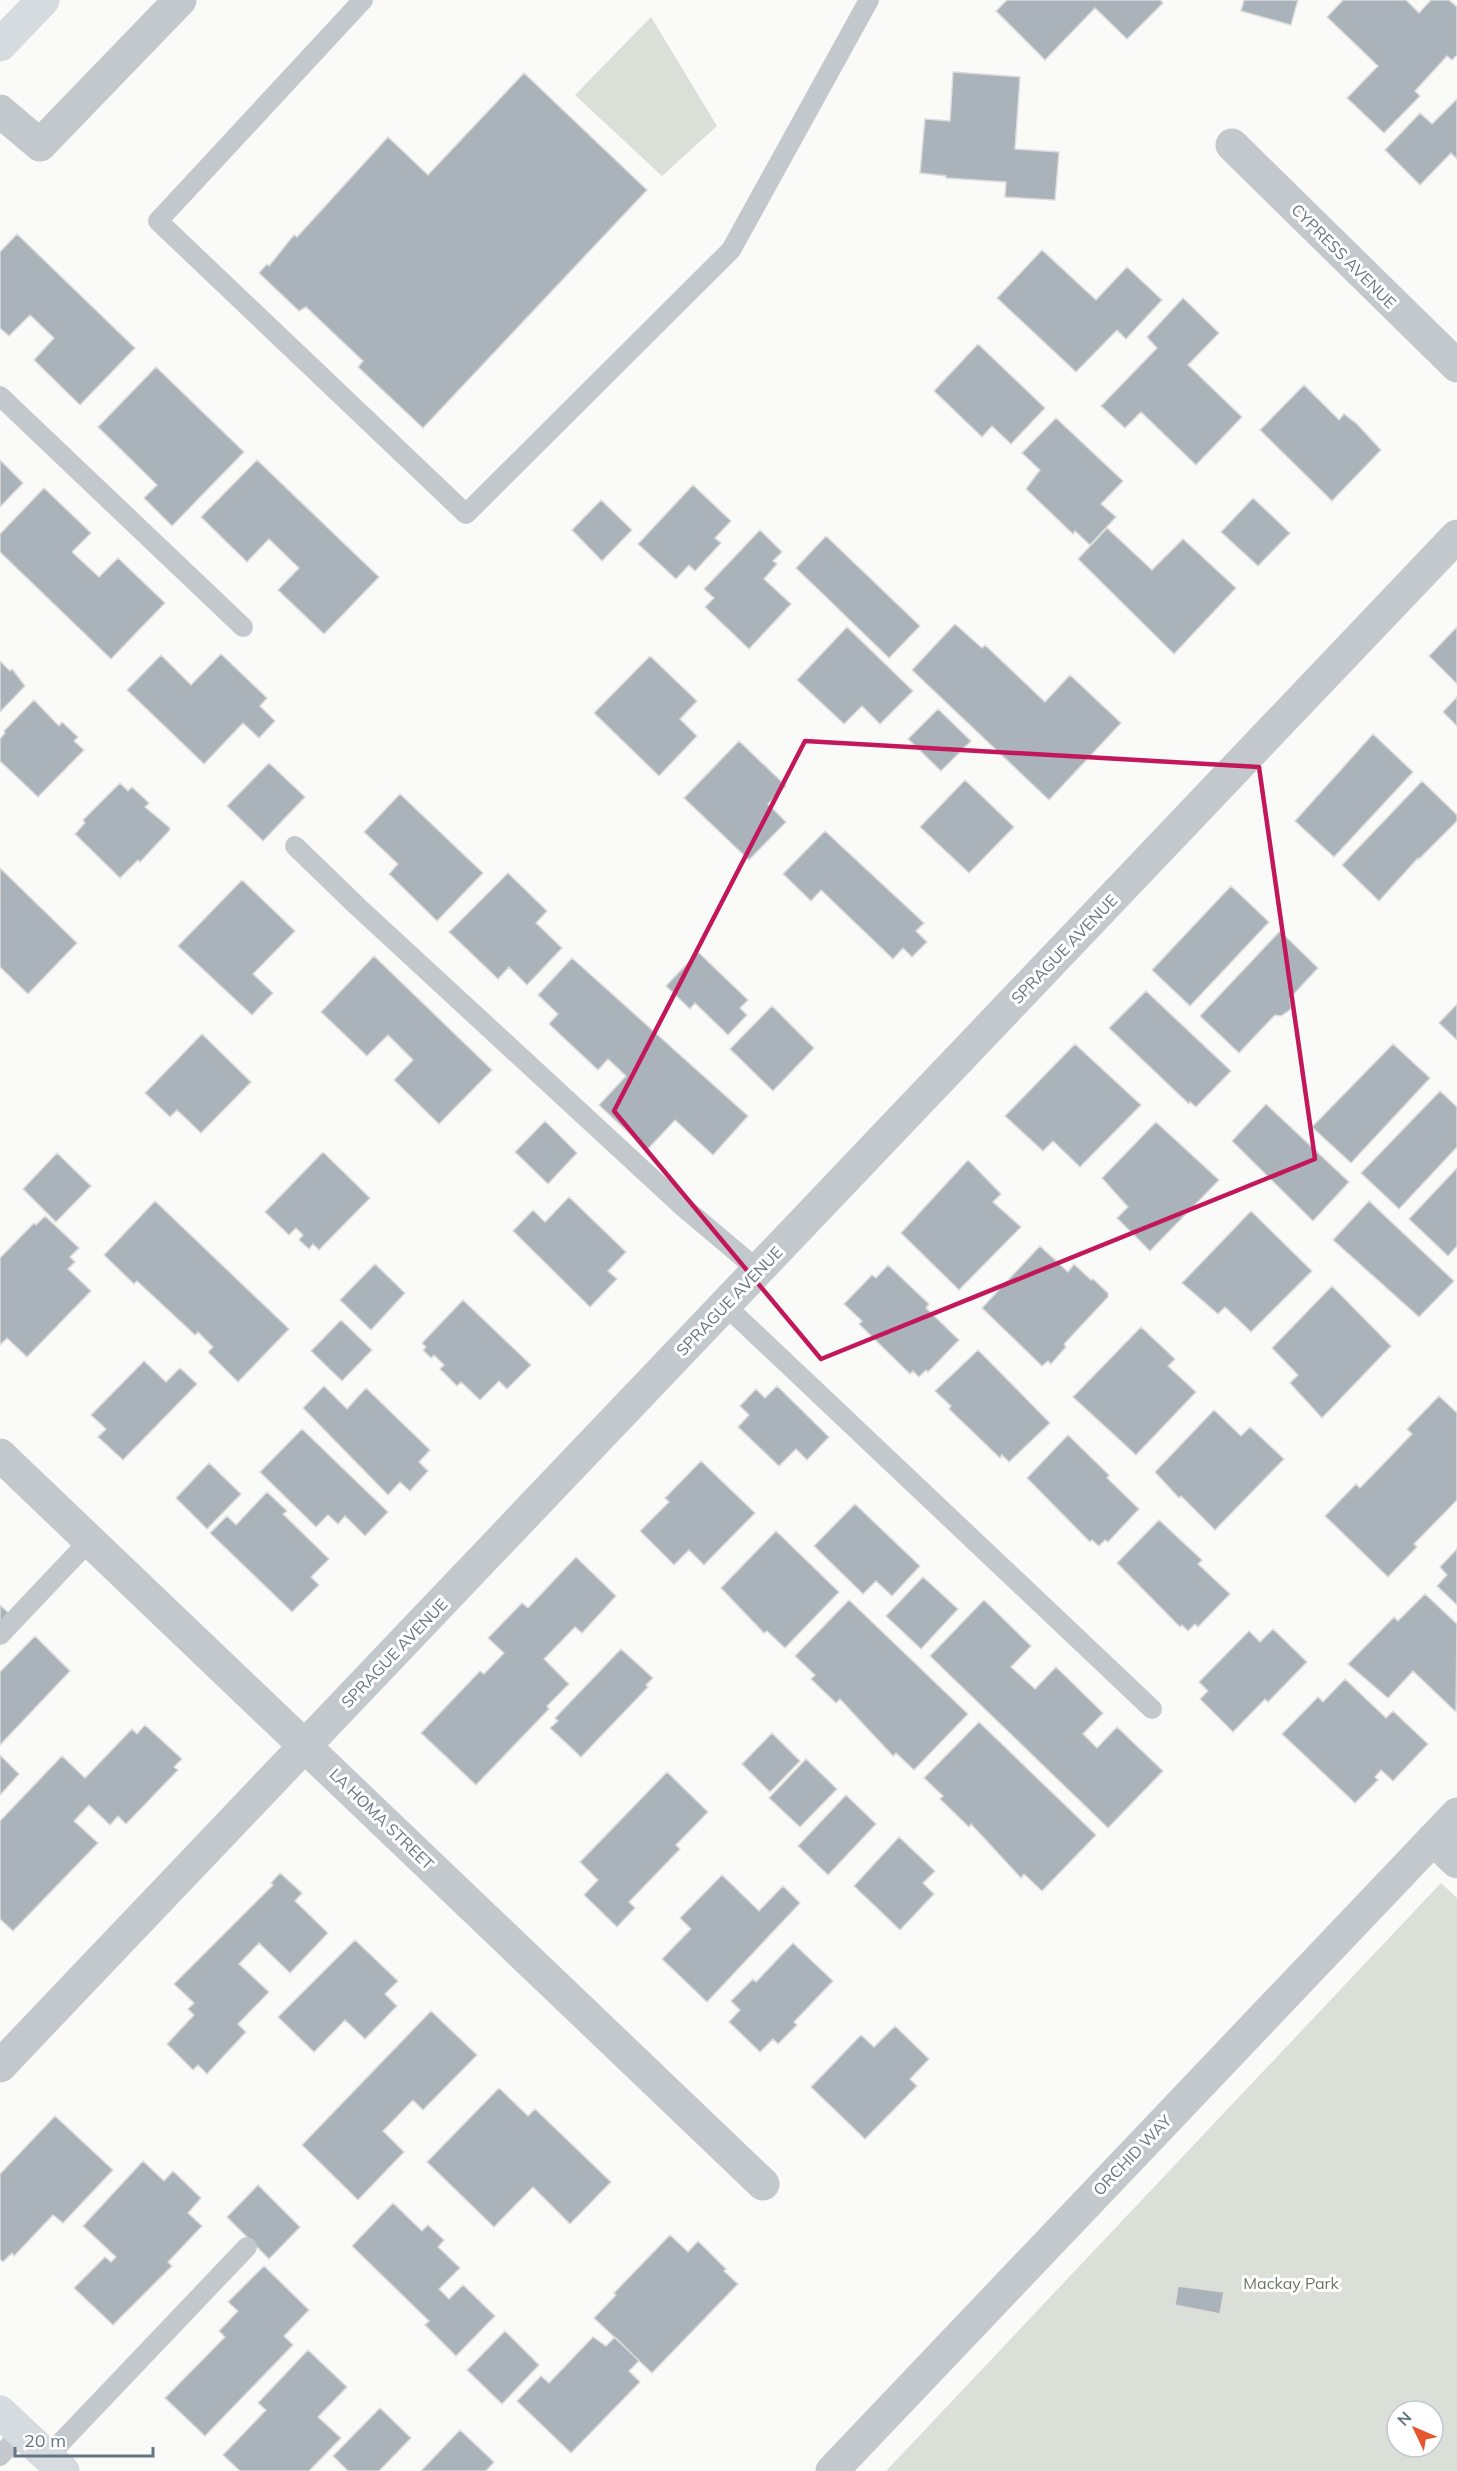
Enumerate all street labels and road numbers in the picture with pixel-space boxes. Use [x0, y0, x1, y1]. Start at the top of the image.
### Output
street label: CYPRESS AVENUE [1287, 199, 1401, 313]
street label: SPRAGUE AVENUE [1007, 890, 1121, 1008]
street label: SPRAGUE AVENUE [672, 1242, 786, 1360]
street label: SPRAGUE AVENUE [337, 1594, 451, 1712]
street label: LA HOMA STREET [326, 1764, 439, 1874]
street label: ORCHID WAY [1089, 2110, 1176, 2199]

